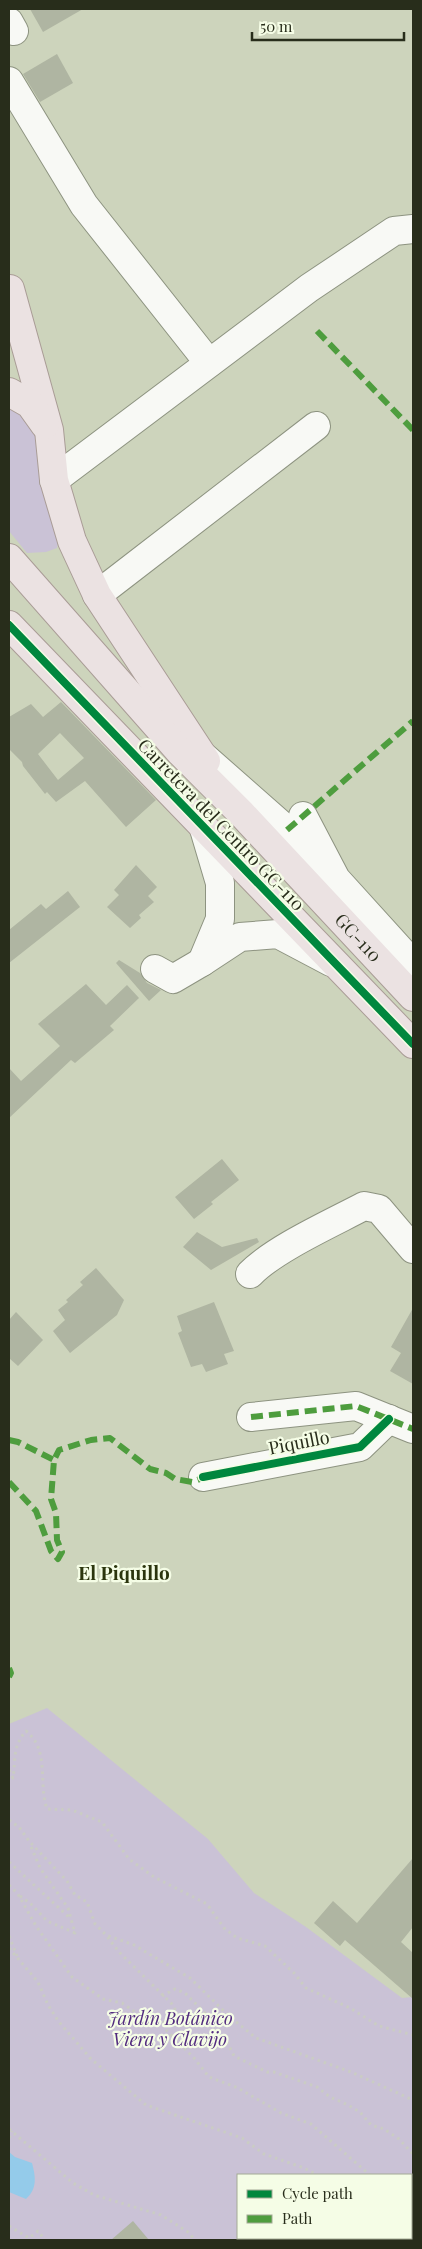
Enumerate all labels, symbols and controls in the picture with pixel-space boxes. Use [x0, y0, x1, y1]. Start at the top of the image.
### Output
scale bar [252, 10, 404, 42]
text: 50 m [260, 16, 293, 36]
street label: Carretera del Centro GC-110 [133, 733, 311, 916]
street label: GC-110 [330, 908, 387, 967]
street label: Piquillo [266, 1424, 331, 1460]
district label: El Piquillo [78, 1559, 170, 1585]
park label: Jardín Botánico Viera y Clavijo [107, 2006, 233, 2051]
legend [237, 2174, 412, 2239]
text: Cycle path [282, 2183, 353, 2203]
text: Path [282, 2208, 312, 2228]

